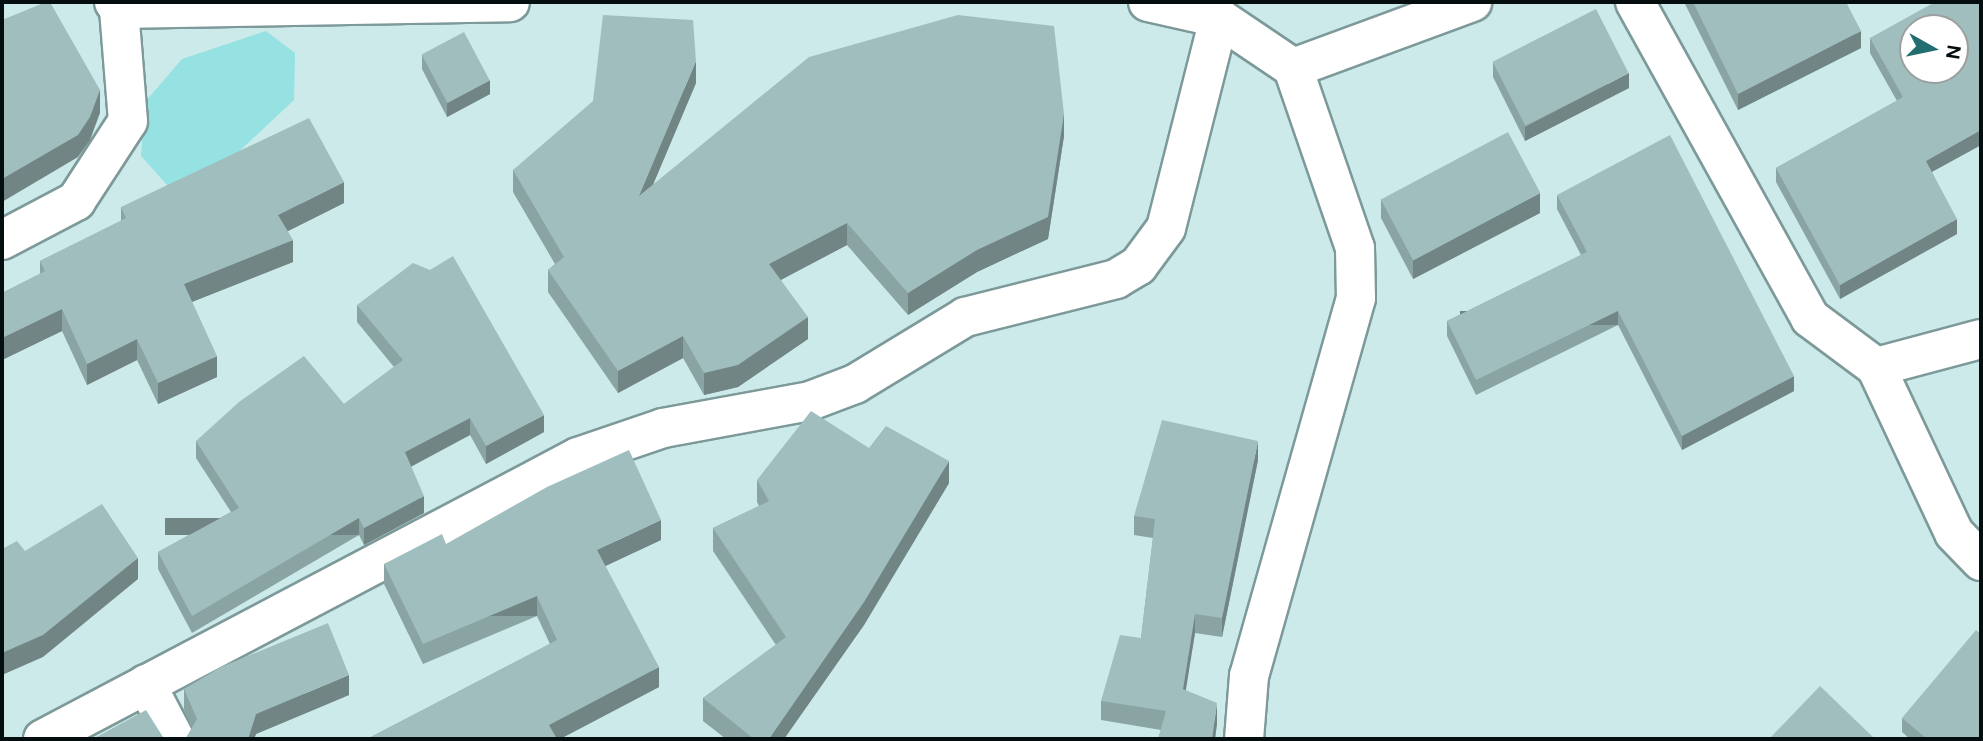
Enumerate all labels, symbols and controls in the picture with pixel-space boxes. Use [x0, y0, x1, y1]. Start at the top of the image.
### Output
north arrow [1899, 14, 1969, 84]
text: N [1940, 43, 1967, 61]

